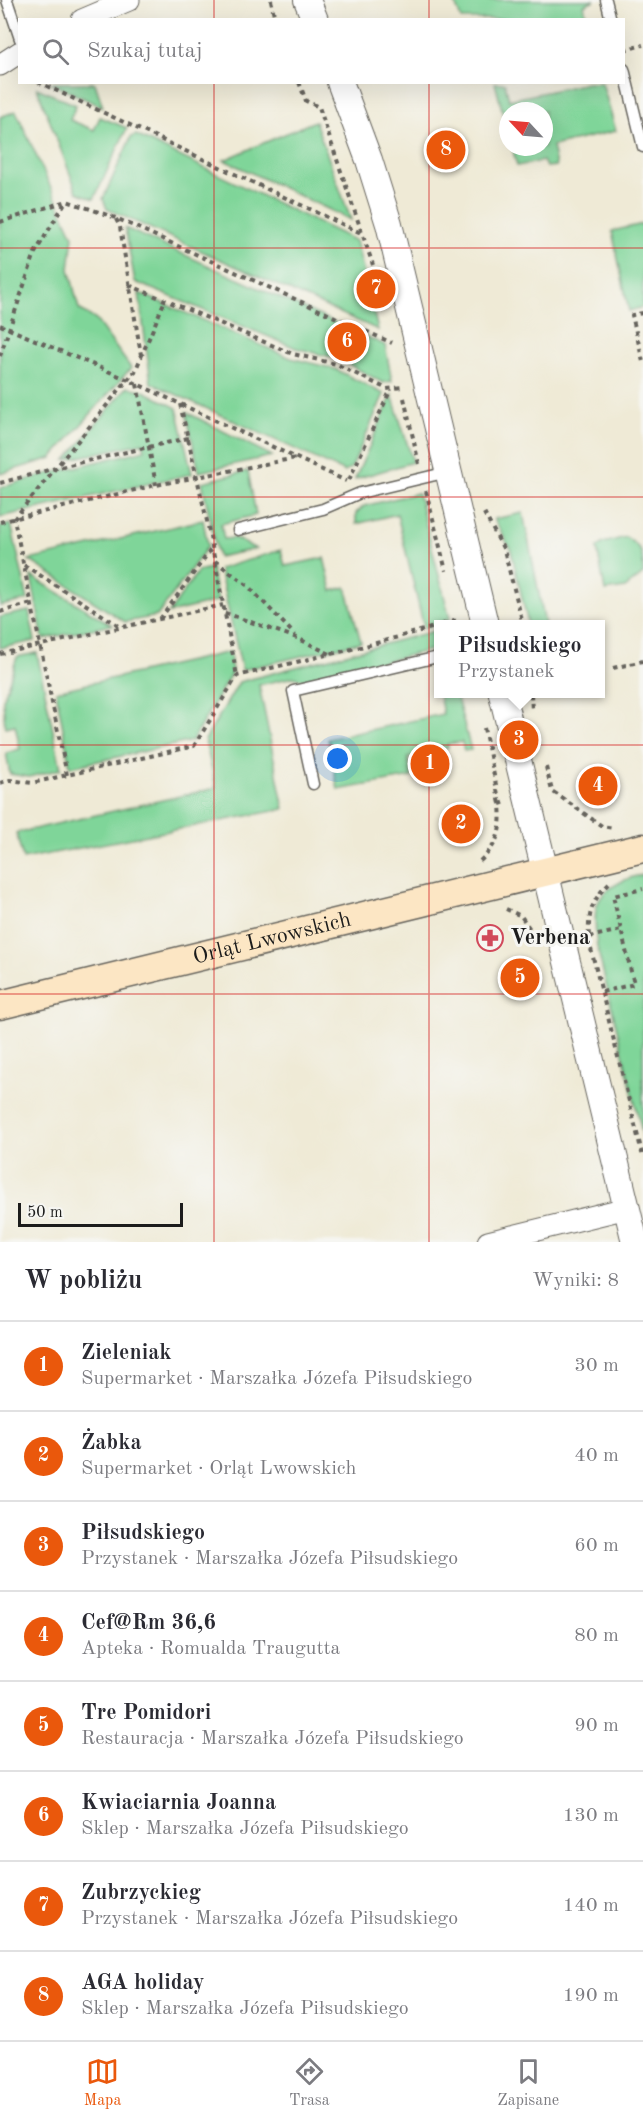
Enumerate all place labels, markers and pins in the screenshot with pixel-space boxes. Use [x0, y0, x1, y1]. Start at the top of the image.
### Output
pin: 8 [426, 128, 466, 172]
pin: 7 [356, 266, 395, 312]
pin: 6 [328, 320, 366, 364]
pin: 3 [500, 718, 538, 762]
pin: 1 [410, 742, 450, 786]
pin: 4 [578, 764, 618, 808]
pin: 2 [442, 802, 480, 846]
pharmacy icon: Verbena [475, 923, 505, 953]
place label: Verbena [510, 927, 590, 949]
pin: 5 [500, 956, 540, 1000]

